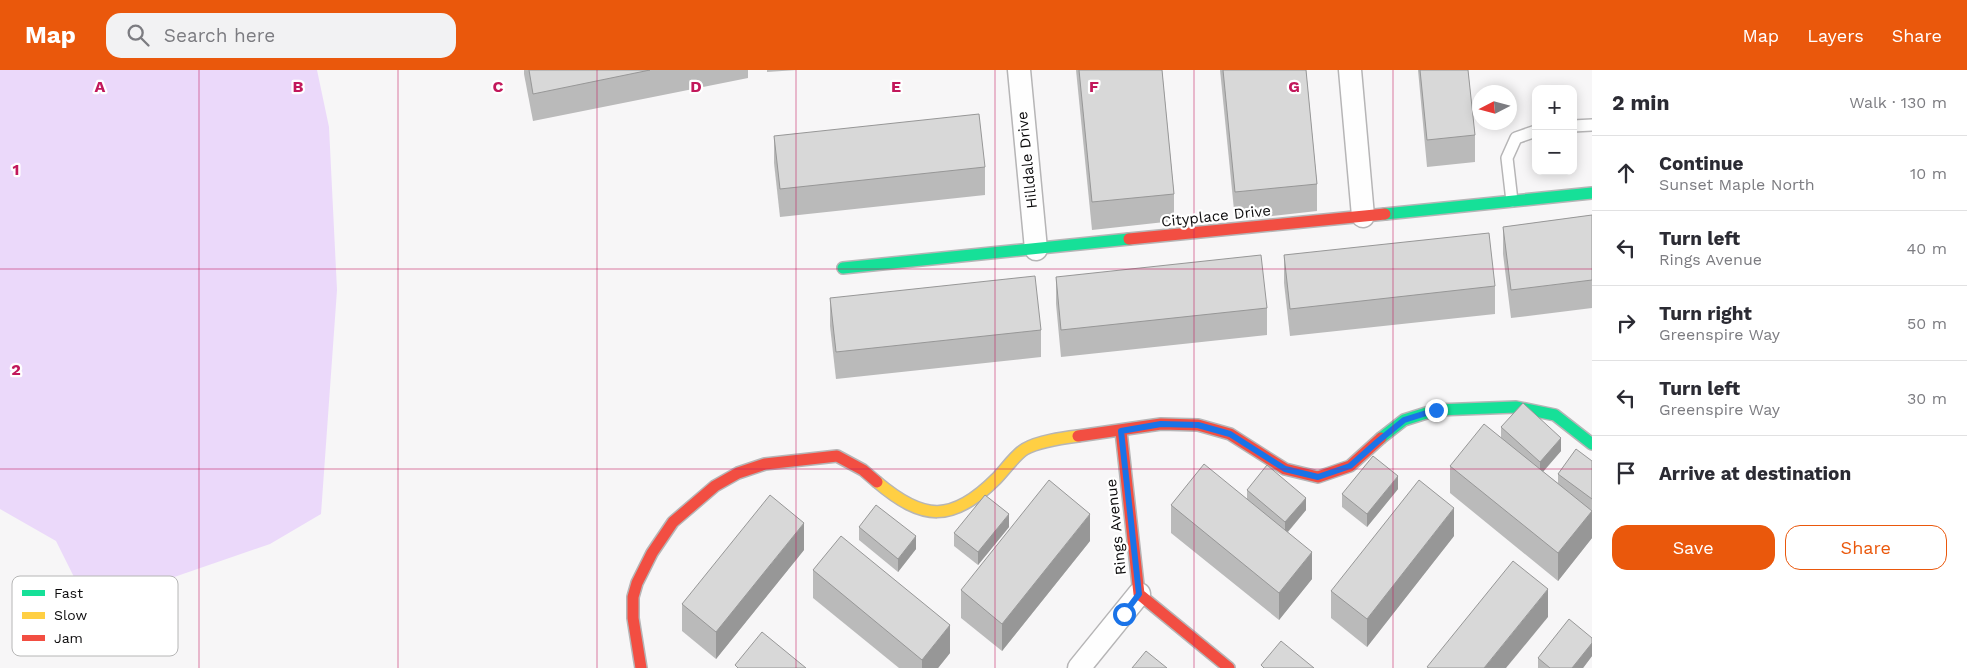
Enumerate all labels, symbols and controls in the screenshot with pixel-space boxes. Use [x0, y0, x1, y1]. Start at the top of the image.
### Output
search box [106, 13, 456, 58]
text: Map [25, 21, 76, 49]
icon: search [124, 21, 152, 49]
text: Search here [164, 24, 275, 47]
text: Map [1742, 25, 1779, 46]
text: Layers [1807, 25, 1864, 46]
text: Share [1892, 25, 1942, 46]
text: A [95, 77, 106, 96]
text: B [293, 77, 304, 96]
text: C [493, 77, 504, 96]
text: D [690, 77, 702, 96]
text: E [891, 77, 901, 96]
text: F [1089, 77, 1099, 96]
text: G [1288, 77, 1300, 96]
north arrow [1472, 85, 1517, 130]
map controls [1532, 85, 1577, 175]
button: + [1532, 85, 1577, 130]
text: 2 min [1612, 90, 1669, 115]
text: Walk · 130 m [1849, 93, 1947, 112]
street label: Hilldale Drive [1013, 110, 1041, 210]
button: − [1532, 130, 1577, 175]
text: Continue [1659, 152, 1743, 175]
icon: ahead [1612, 159, 1640, 187]
text: 1 [13, 160, 19, 179]
text: 10 m [1910, 164, 1947, 183]
text: Sunset Maple North [1659, 175, 1815, 194]
street label: Cityplace Drive [1160, 201, 1272, 231]
text: Turn left [1659, 227, 1740, 250]
icon: left [1612, 234, 1640, 262]
text: 40 m [1907, 239, 1947, 258]
text: Rings Avenue [1659, 250, 1762, 269]
text: Turn right [1659, 302, 1752, 325]
icon: right [1612, 309, 1640, 337]
text: 50 m [1907, 314, 1947, 333]
text: Greenspire Way [1659, 325, 1780, 344]
text: 2 [11, 360, 21, 379]
text: Turn left [1659, 377, 1740, 400]
icon: left [1612, 384, 1640, 412]
text: 30 m [1907, 389, 1947, 408]
route end [1425, 399, 1448, 422]
text: Greenspire Way [1659, 400, 1780, 419]
icon: arrive [1612, 459, 1640, 487]
text: Arrive at destination [1659, 462, 1851, 485]
street label: Rings Avenue [1102, 478, 1130, 576]
button: Save [1612, 525, 1775, 570]
button: Share [1785, 525, 1947, 570]
legend [12, 576, 178, 656]
text: Fast [54, 585, 83, 601]
route start [1113, 603, 1136, 626]
text: Slow [54, 607, 87, 623]
text: Jam [54, 630, 83, 646]

